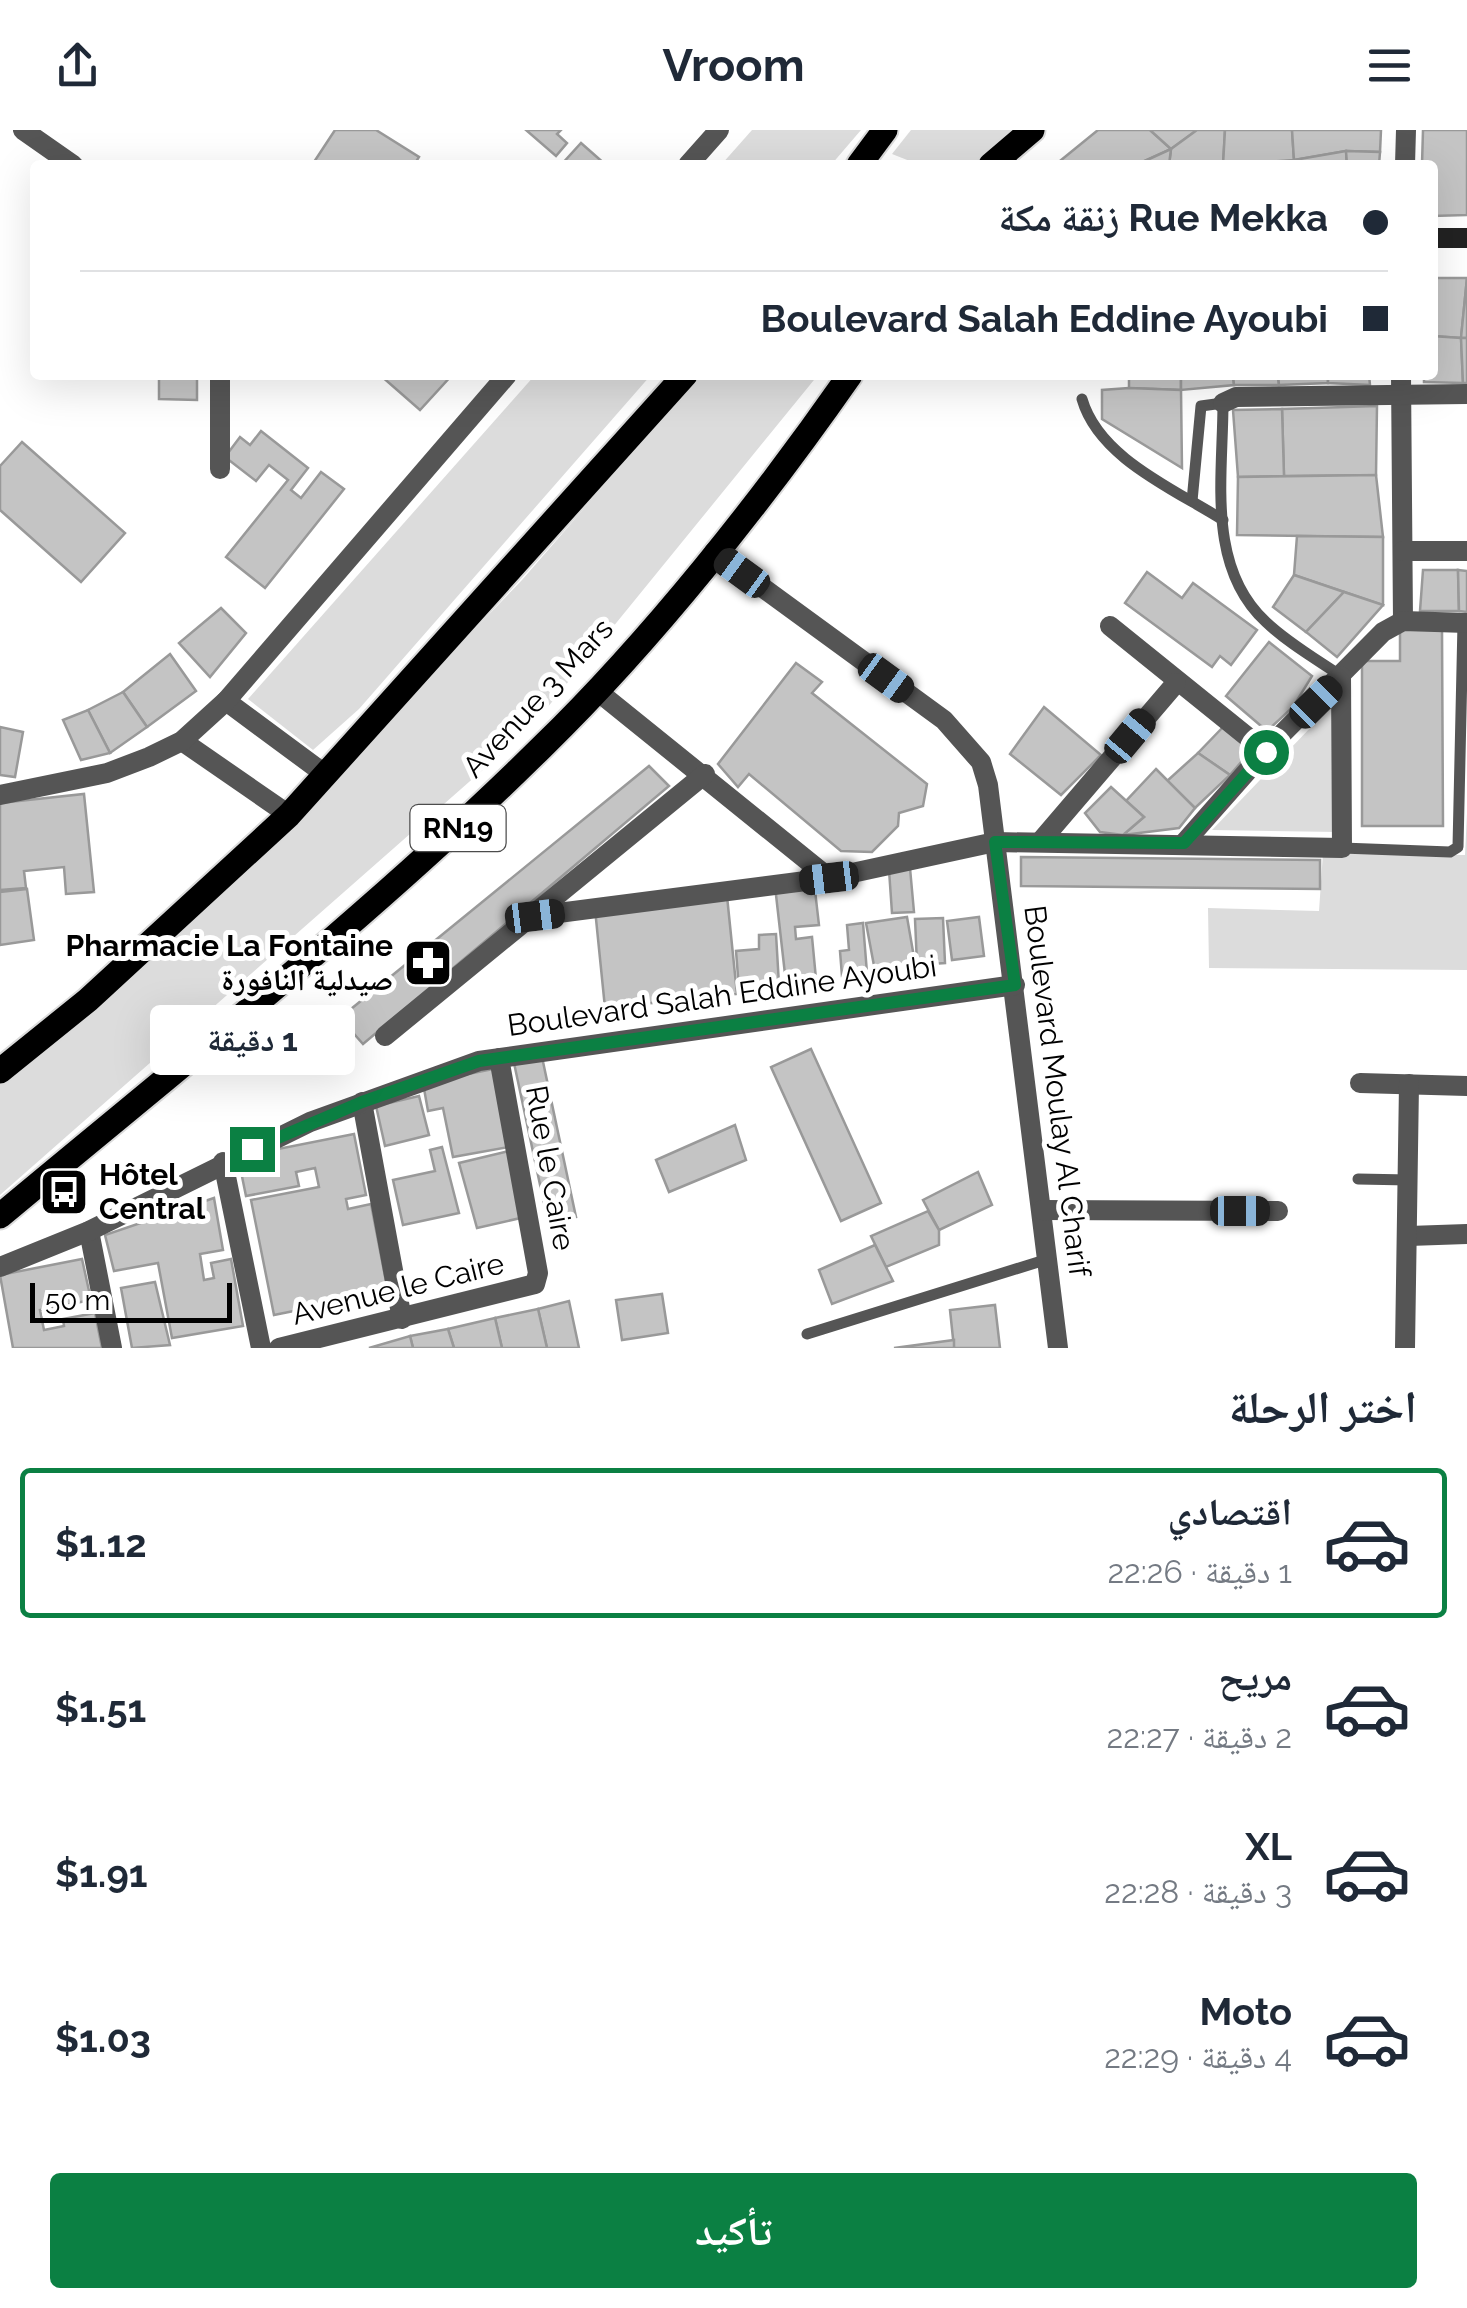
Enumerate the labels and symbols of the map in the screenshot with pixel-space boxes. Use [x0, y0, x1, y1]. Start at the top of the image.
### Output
car [709, 543, 775, 603]
street label: Avenue 3 Mars [455, 611, 620, 784]
car [853, 648, 919, 708]
car [1284, 670, 1348, 734]
car [1099, 703, 1161, 769]
route start [1244, 730, 1289, 775]
road number: RN19 [410, 805, 506, 851]
car [797, 859, 861, 897]
car [503, 897, 567, 935]
street label: Boulevard Moulay Al Charif [1017, 903, 1098, 1280]
place label: Pharmacie La Fontaine صيدلية النافورة [66, 928, 393, 997]
pharmacy icon: Pharmacie La Fontaine صيدلية النافورة [402, 937, 454, 989]
street label: Boulevard Salah Eddine Ayoubi [505, 948, 939, 1043]
callout: 1 دقيقة [150, 1004, 354, 1074]
street label: Rue le Caire [519, 1083, 582, 1253]
route end [230, 1127, 275, 1172]
place label: Hôtel Central [99, 1157, 206, 1226]
bus stop icon: Hôtel Central [38, 1166, 90, 1218]
car [1210, 1196, 1270, 1226]
street label: Avenue le Caire [288, 1245, 508, 1332]
scale bar [30, 1278, 232, 1322]

